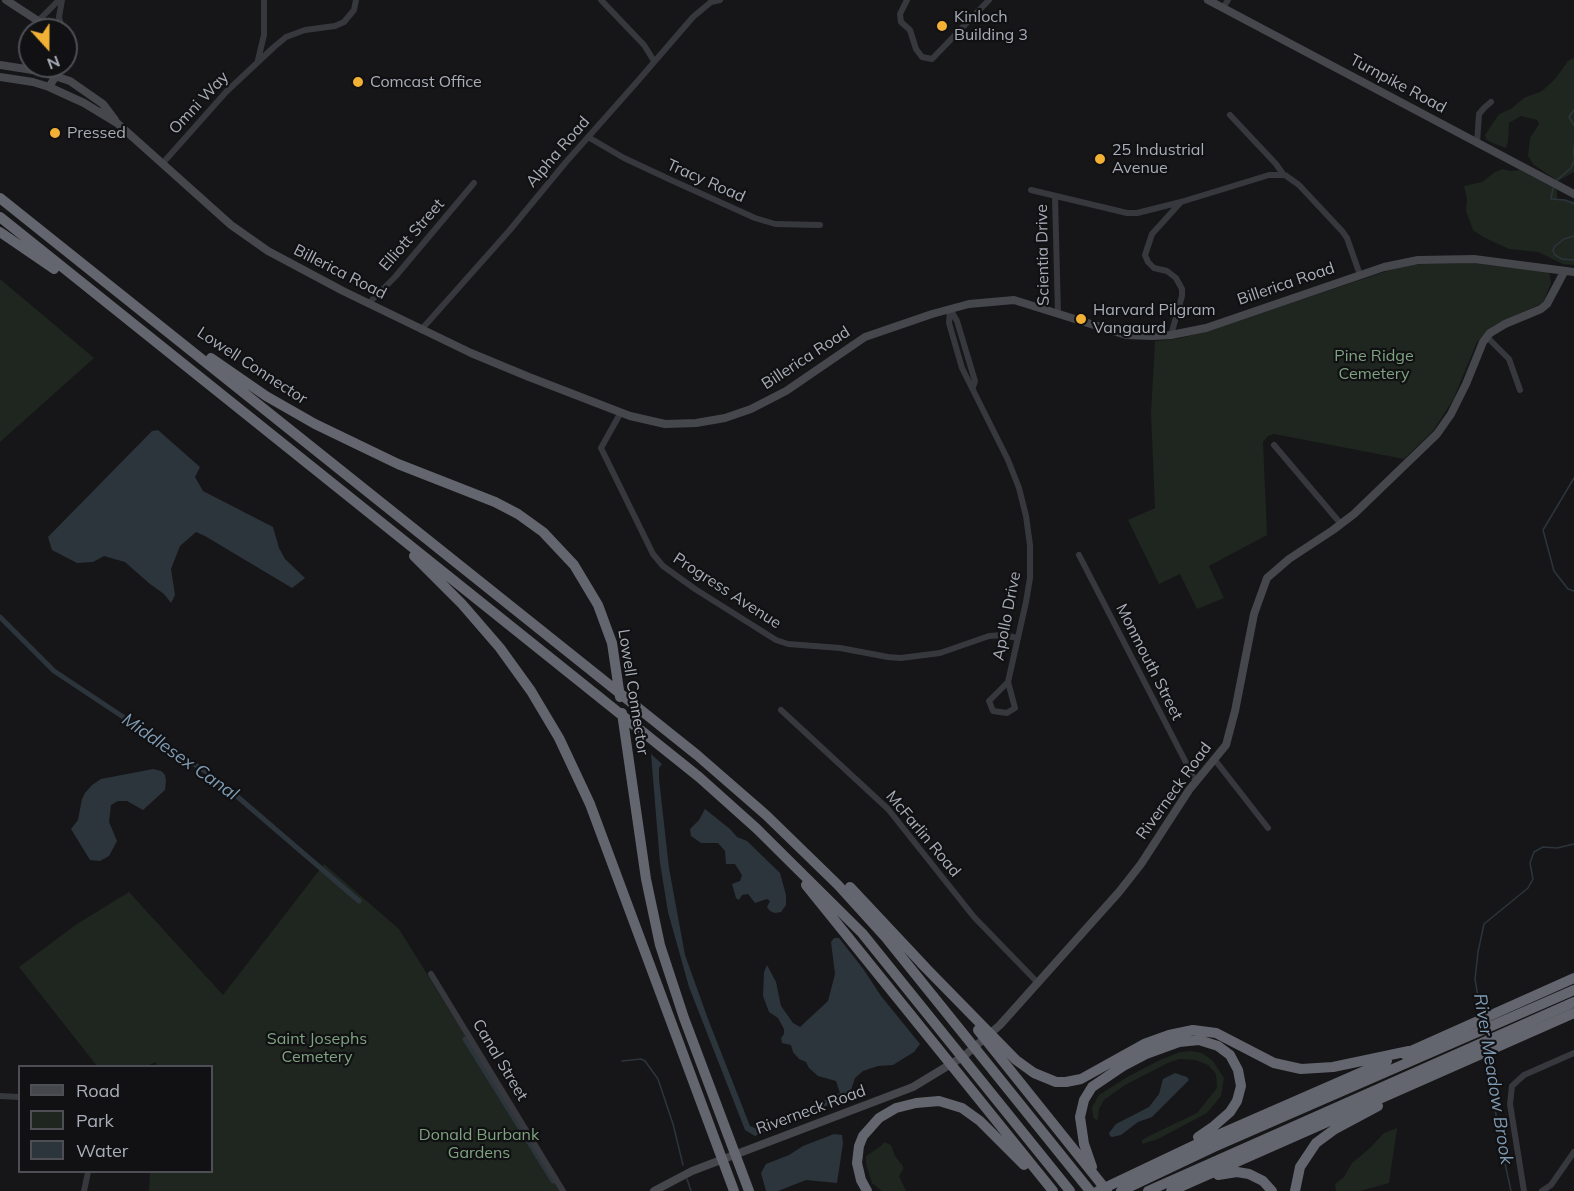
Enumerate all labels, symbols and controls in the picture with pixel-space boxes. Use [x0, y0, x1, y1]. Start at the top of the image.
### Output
place label: Kinloch Building 3 [954, 7, 1028, 45]
north arrow [18, 18, 78, 78]
marker: Kinloch Building 3 [935, 19, 949, 33]
text: N [45, 51, 63, 74]
street label: Turnpike Road [1346, 51, 1450, 117]
street label: Omni Way [165, 68, 233, 138]
place label: Comcast Office [370, 72, 482, 92]
marker: Comcast Office [351, 75, 365, 89]
street label: Alpha Road [522, 113, 594, 191]
place label: Pressed [67, 123, 126, 143]
marker: Pressed [48, 126, 62, 140]
place label: 25 Industrial Avenue [1112, 140, 1204, 178]
marker: 25 Industrial Avenue [1093, 152, 1107, 166]
street label: Tracy Road [664, 155, 748, 207]
street label: Elliott Street [375, 195, 449, 275]
street label: Scientia Drive [1033, 204, 1053, 306]
street label: Billerica Road [290, 240, 390, 304]
street label: Billerica Road [1235, 258, 1337, 310]
place label: Harvard Pilgram Vangaurd [1093, 300, 1216, 338]
marker: Harvard Pilgram Vangaurd [1074, 312, 1088, 326]
street label: Billerica Road [758, 322, 854, 394]
street label: Lowell Connector [193, 323, 311, 409]
park label: Pine Ridge Cemetery [1334, 346, 1414, 384]
street label: Progress Avenue [669, 549, 785, 633]
street label: Apollo Drive [989, 570, 1025, 662]
street label: Monmouth Street [1111, 601, 1187, 723]
street label: Lowell Connector [614, 628, 652, 756]
water label: Middlesex Canal [118, 709, 242, 805]
street label: Riverneck Road [1132, 739, 1216, 843]
street label: McFarlin Road [882, 787, 964, 881]
water label: River Meadow Brook [1469, 992, 1517, 1166]
street label: Canal Street [468, 1016, 532, 1104]
park label: Saint Josephs Cemetery [267, 1029, 367, 1067]
legend [18, 1065, 213, 1173]
text: Road [76, 1079, 120, 1102]
street label: Riverneck Road [753, 1081, 869, 1139]
text: Park [76, 1109, 114, 1132]
park label: Donald Burbank Gardens [419, 1125, 539, 1163]
text: Water [76, 1139, 128, 1162]

